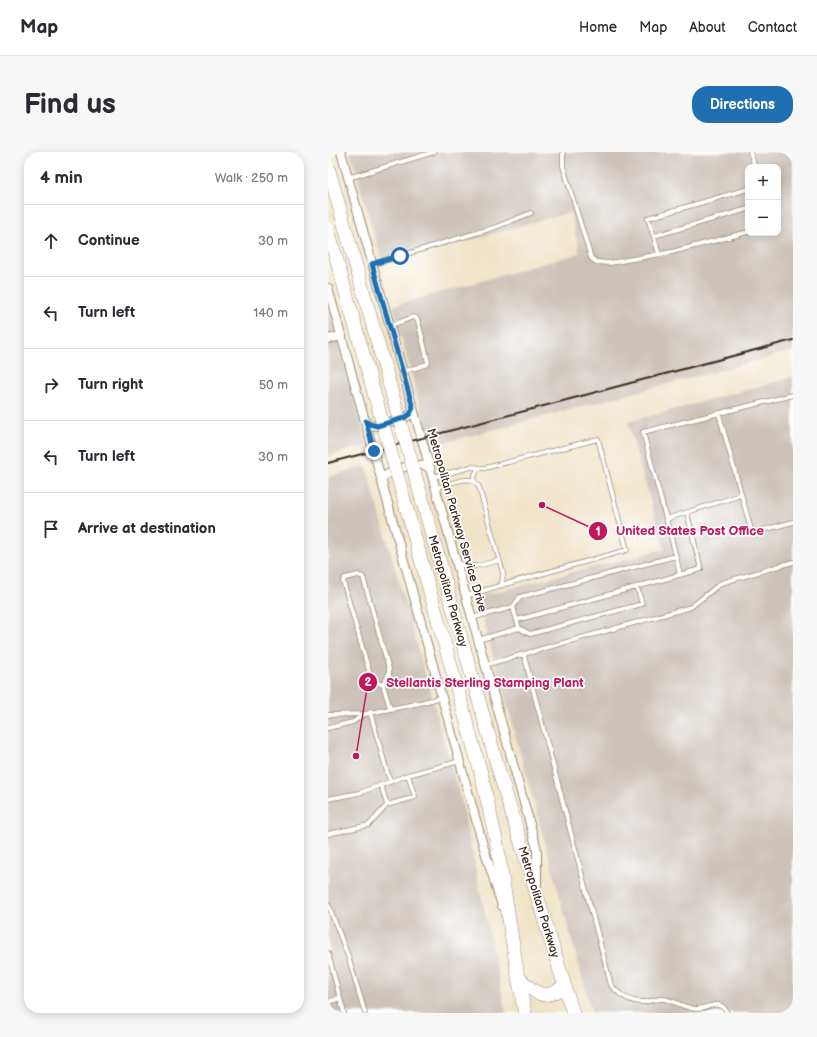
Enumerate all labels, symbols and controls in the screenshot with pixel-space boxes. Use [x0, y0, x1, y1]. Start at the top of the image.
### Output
text: Map [20, 16, 58, 39]
text: Home [579, 19, 617, 36]
text: Map [639, 19, 667, 36]
text: About [689, 19, 726, 36]
text: Contact [748, 19, 797, 36]
button: Directions [692, 86, 793, 123]
text: Find us [24, 88, 116, 121]
map controls [745, 164, 781, 236]
button: + [745, 164, 781, 200]
text: 4 min [40, 168, 83, 188]
text: Walk · 250 m [215, 170, 288, 186]
button: − [745, 200, 781, 236]
icon: ahead [40, 230, 62, 252]
text: Continue [78, 231, 140, 250]
text: 30 m [258, 233, 288, 249]
route start [391, 247, 409, 265]
icon: left [40, 302, 62, 324]
text: Turn left [78, 303, 135, 322]
text: 140 m [253, 305, 288, 321]
icon: right [40, 374, 62, 396]
text: Turn right [78, 375, 143, 394]
text: 50 m [259, 377, 288, 393]
street label: Metropolitan Parkway Service Drive [424, 426, 490, 614]
route end [365, 442, 383, 460]
icon: left [40, 446, 62, 468]
text: Turn left [78, 447, 135, 466]
text: 30 m [258, 449, 288, 465]
icon: arrive [40, 518, 62, 540]
callout: United States Post Office [588, 518, 771, 543]
text: Arrive at destination [78, 519, 216, 538]
text: United States Post Office [616, 523, 764, 539]
text: 1 [595, 524, 601, 539]
street label: Metropolitan Parkway [425, 533, 471, 649]
callout: Stellantis Sterling Stamping Plant [358, 669, 591, 694]
text: 2 [364, 675, 372, 690]
text: Stellantis Sterling Stamping Plant [386, 675, 584, 691]
street label: Metropolitan Parkway [514, 845, 563, 960]

